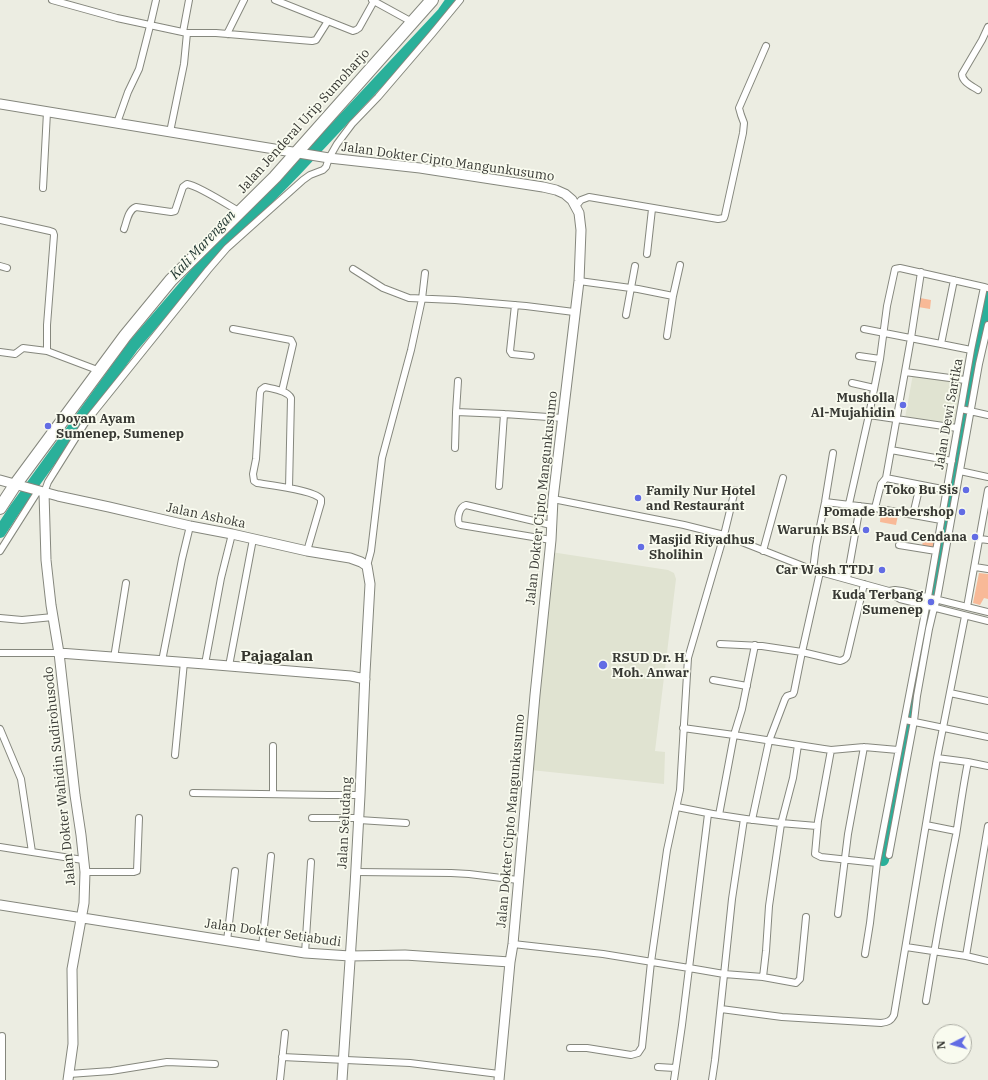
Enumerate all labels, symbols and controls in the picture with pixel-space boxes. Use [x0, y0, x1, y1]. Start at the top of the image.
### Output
street label: Jalan Jenderal Urip Sumoharjo [235, 46, 373, 196]
street label: Jalan Dokter Cipto Mangunkusumo [341, 139, 555, 185]
water label: Kali Marengan [167, 207, 239, 283]
street label: Jalan Dewi Sartika [932, 357, 966, 471]
street label: Jalan Dokter Cipto Mangunkusumo [523, 390, 561, 606]
place label: Musholla Al-Mujahidin [811, 390, 895, 421]
marker: Musholla Al-Mujahidin [898, 400, 908, 410]
place label: Doyan Ayam Sumenep, Sumenep [56, 411, 184, 442]
marker: Doyan Ayam Sumenep, Sumenep [43, 421, 53, 431]
place label: Toko Bu Sis [884, 482, 958, 498]
place label: Family Nur Hotel and Restaurant [646, 483, 755, 514]
marker: Toko Bu Sis [961, 485, 971, 495]
marker: Family Nur Hotel and Restaurant [633, 493, 643, 503]
street label: Jalan Ashoka [165, 500, 247, 532]
place label: Pomade Barbershop [823, 504, 954, 520]
marker: Pomade Barbershop [957, 507, 967, 517]
place label: Warunk BSA [777, 522, 858, 538]
marker: Warunk BSA [861, 525, 871, 535]
place label: Paud Cendana [875, 529, 967, 545]
place label: Masjid Riyadhus Sholihin [649, 532, 755, 563]
marker: Paud Cendana [970, 532, 980, 542]
marker: Masjid Riyadhus Sholihin [636, 542, 646, 552]
place label: Car Wash TTDJ [775, 562, 874, 578]
marker: Car Wash TTDJ [877, 565, 887, 575]
place label: Kuda Terbang Sumenep [832, 587, 923, 618]
marker: Kuda Terbang Sumenep [926, 597, 936, 607]
district label: Pajagalan [241, 648, 313, 666]
place label: RSUD Dr. H. Moh. Anwar [612, 650, 689, 681]
marker: RSUD Dr. H. Moh. Anwar [597, 659, 609, 671]
street label: Jalan Dokter Wahidin Sudirohusodo [41, 666, 79, 886]
street label: Jalan Dokter Cipto Mangunkusumo [494, 713, 528, 929]
street label: Jalan Seludang [335, 777, 355, 869]
street label: Jalan Dokter Setiabudi [204, 916, 342, 950]
north arrow [932, 1024, 972, 1064]
text: N [934, 1040, 948, 1050]

